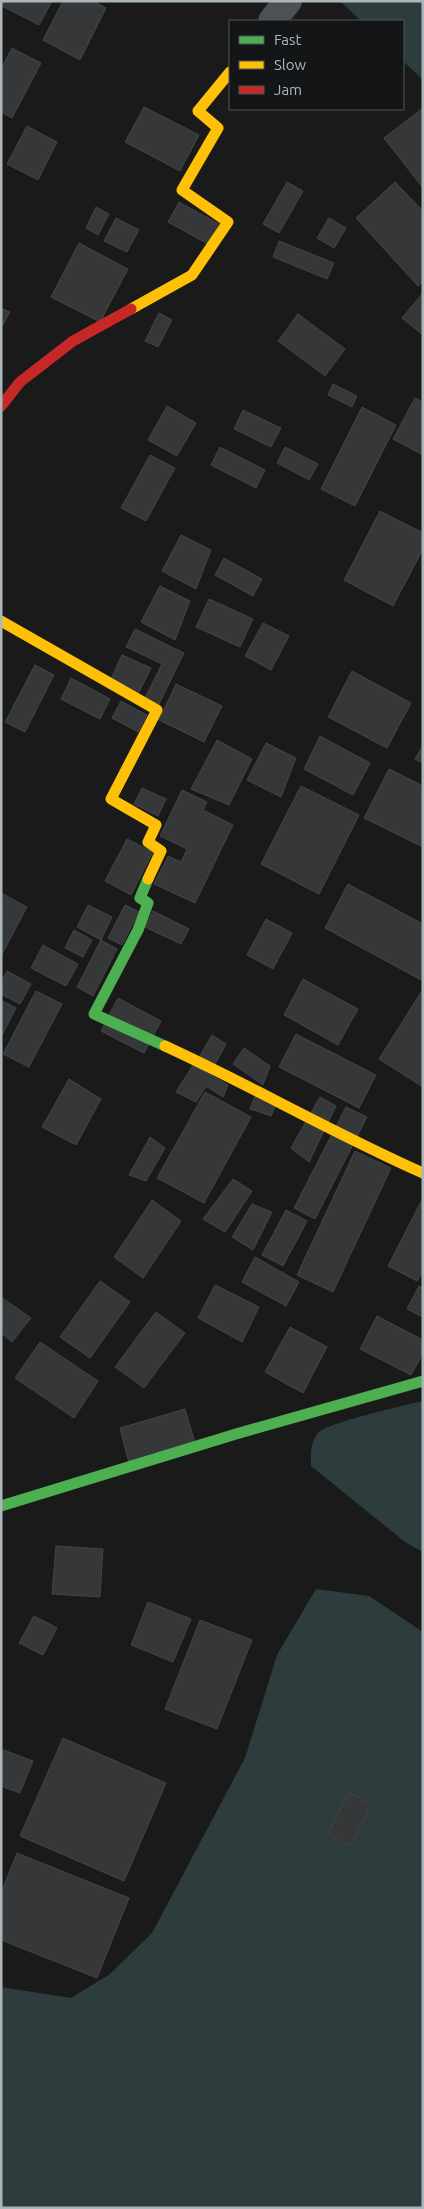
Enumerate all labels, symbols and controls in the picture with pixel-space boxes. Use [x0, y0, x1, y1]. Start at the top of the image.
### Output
legend [229, 20, 404, 110]
text: Fast [274, 31, 302, 48]
text: Slow [274, 56, 307, 73]
text: Jam [274, 81, 302, 98]

